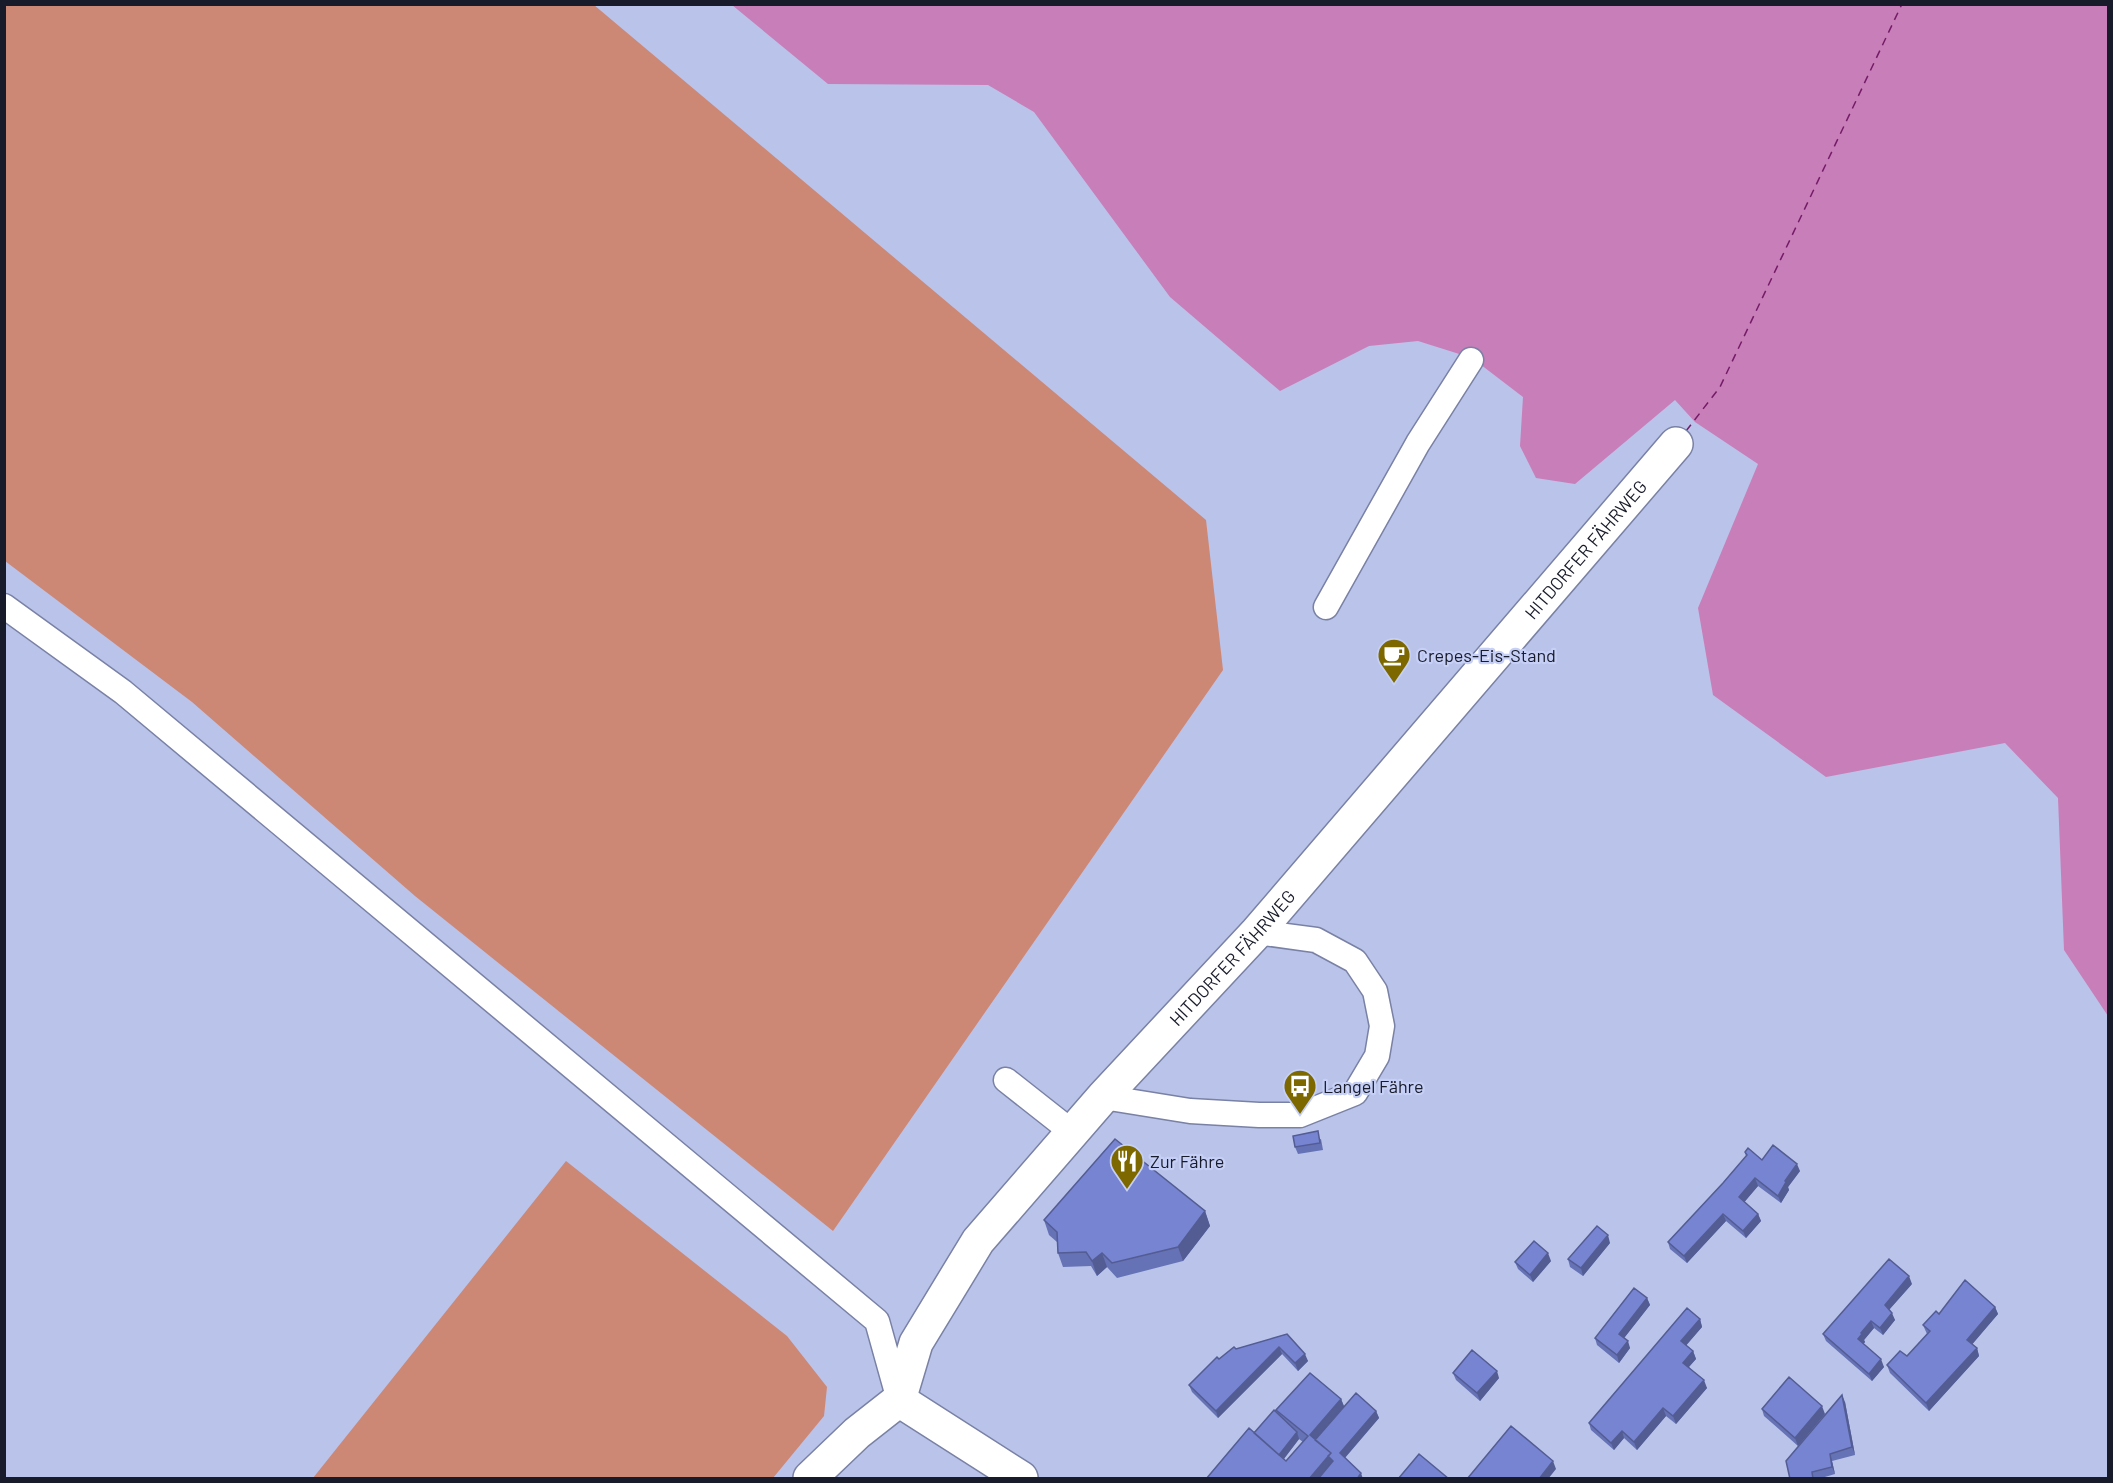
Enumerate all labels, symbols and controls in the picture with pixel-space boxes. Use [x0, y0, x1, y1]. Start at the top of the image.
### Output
street label: HITDORFER FÄHRWEG [1520, 475, 1651, 623]
cafe icon: Crepes-Eis-Stand [1376, 637, 1412, 684]
place label: Crepes-Eis-Stand [1417, 644, 1556, 666]
street label: HITDORFER FÄHRWEG [1164, 885, 1299, 1030]
bus stop icon: Langel Fähre [1282, 1068, 1318, 1115]
place label: Langel Fähre [1323, 1075, 1424, 1097]
restaurant icon: Zur Fähre [1109, 1143, 1145, 1190]
place label: Zur Fähre [1150, 1150, 1224, 1172]

